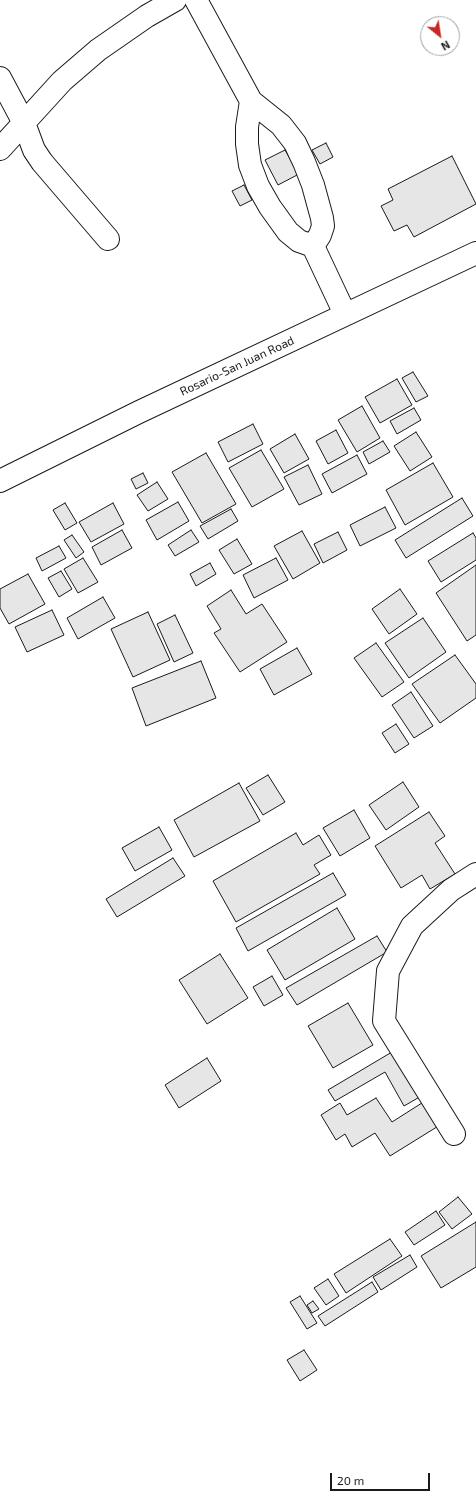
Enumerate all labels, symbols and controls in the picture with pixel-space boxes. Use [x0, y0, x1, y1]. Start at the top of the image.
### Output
north arrow [420, 16, 460, 56]
text: N [439, 38, 452, 54]
street label: Rosario-San Juan Road [178, 333, 296, 399]
scale bar [332, 1465, 432, 1491]
text: 20 m [337, 1473, 364, 1487]

